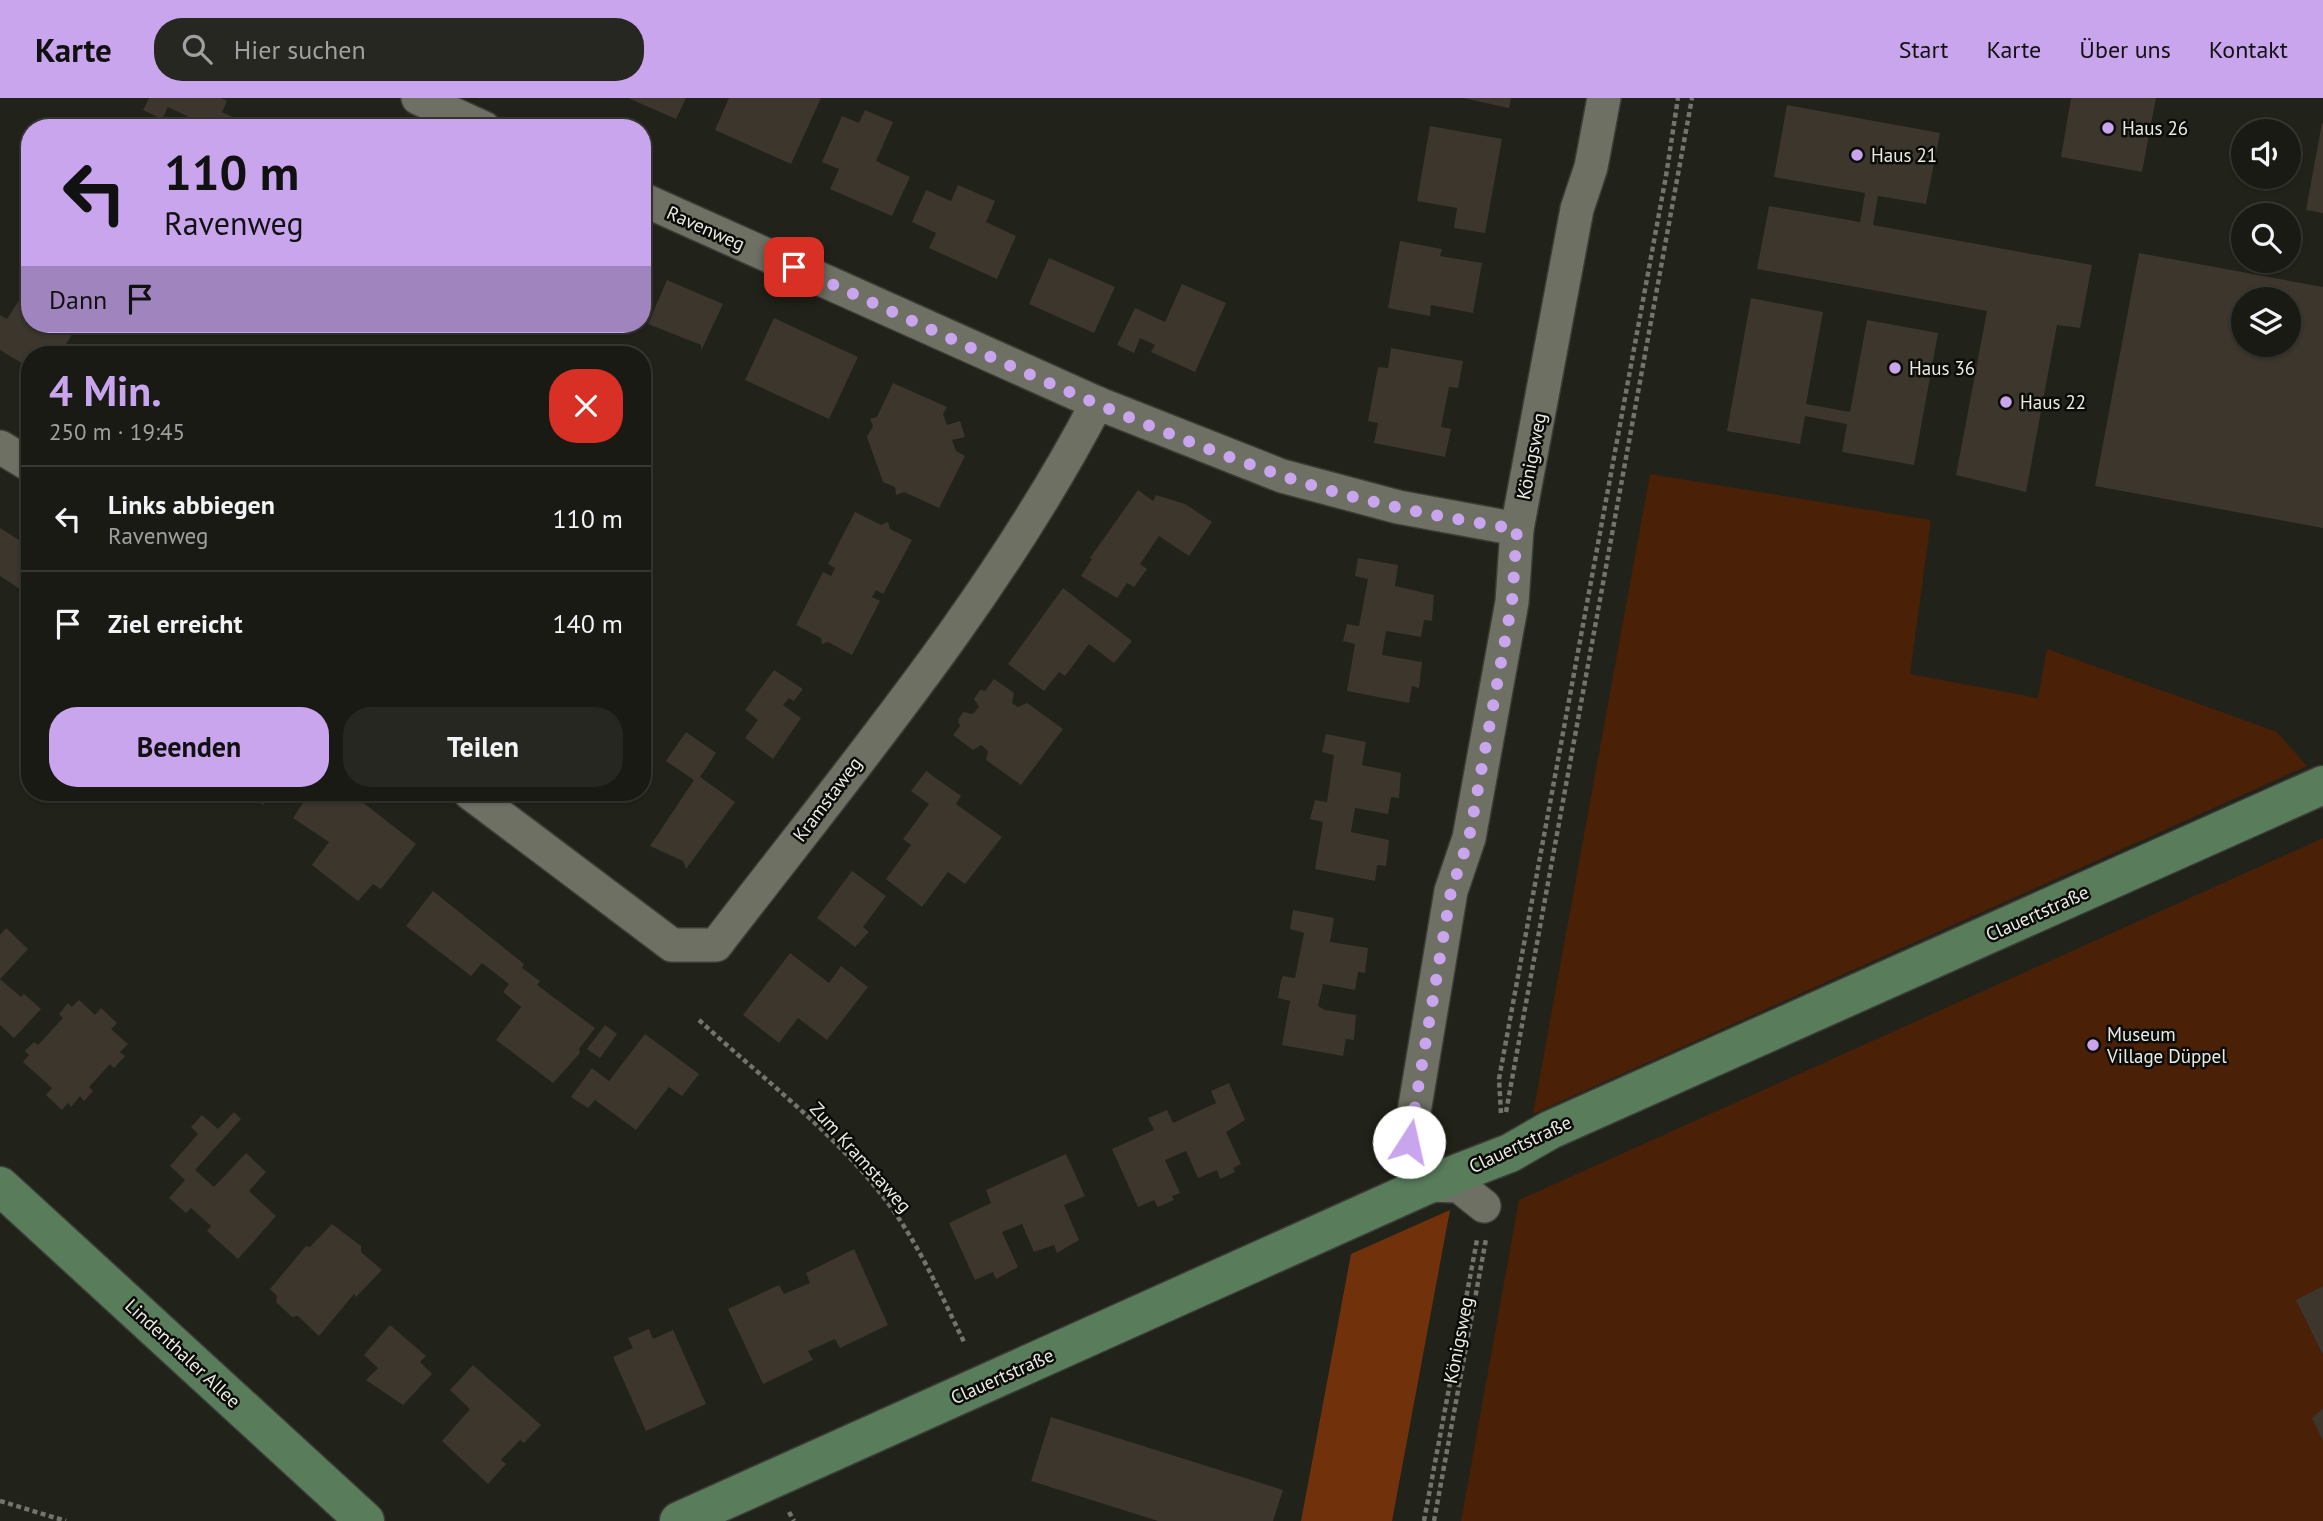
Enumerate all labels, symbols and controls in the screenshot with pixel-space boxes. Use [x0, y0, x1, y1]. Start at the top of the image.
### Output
search box [154, 18, 644, 81]
text: Karte [35, 28, 112, 71]
icon: search [178, 30, 216, 68]
text: Hier suchen [234, 33, 366, 66]
text: Start [1899, 34, 1948, 65]
text: Karte [1986, 34, 2041, 65]
text: Über uns [2079, 34, 2171, 65]
text: Kontakt [2209, 34, 2288, 65]
place label: Haus 26 [2122, 116, 2188, 140]
map controls [2231, 119, 2301, 357]
button: sound [2231, 119, 2301, 189]
marker: Haus 26 [2100, 120, 2116, 136]
text: 110 m [164, 140, 299, 204]
place label: Haus 21 [1871, 143, 1937, 167]
icon: left [49, 147, 140, 238]
marker: Haus 21 [1849, 147, 1865, 163]
street label: Ravenweg [663, 200, 749, 256]
text: Ravenweg [164, 202, 304, 244]
button: search [2231, 203, 2301, 273]
pin [764, 237, 824, 297]
icon: arrive [775, 248, 813, 286]
icon: arrive [121, 280, 159, 318]
text: Dann [49, 283, 107, 316]
button: layers [2231, 287, 2301, 357]
place label: Haus 36 [1909, 356, 1975, 380]
marker: Haus 36 [1887, 360, 1903, 376]
text: 4 Min. [49, 363, 162, 418]
button: close [549, 369, 623, 443]
place label: Haus 22 [2020, 390, 2086, 414]
marker: Haus 22 [1998, 394, 2014, 410]
street label: Königsweg [1511, 411, 1551, 501]
text: 250 m · 19:45 [49, 417, 185, 446]
text: Links abbiegen [108, 488, 275, 521]
icon: left [49, 500, 87, 538]
text: 110 m [552, 502, 623, 535]
text: Ravenweg [108, 521, 208, 550]
icon: arrive [49, 605, 87, 643]
text: Ziel erreicht [108, 607, 243, 640]
text: 140 m [552, 607, 623, 640]
button: Beenden [49, 707, 329, 787]
button: Teilen [343, 707, 623, 787]
street label: Kramstaweg [787, 752, 867, 846]
street label: Clauertstraße [1982, 880, 2092, 946]
place label: Museum Village Düppel [2106, 1022, 2227, 1068]
marker: Museum Village Düppel [2085, 1037, 2101, 1053]
street label: Zum Kramstaweg [805, 1097, 917, 1217]
position arrow [1372, 1105, 1446, 1179]
street label: Clauertstraße [1465, 1110, 1575, 1178]
street label: Lindenthaler Allee [120, 1293, 246, 1413]
street label: Königsweg [1438, 1295, 1478, 1385]
street label: Clauertstraße [947, 1343, 1057, 1409]

